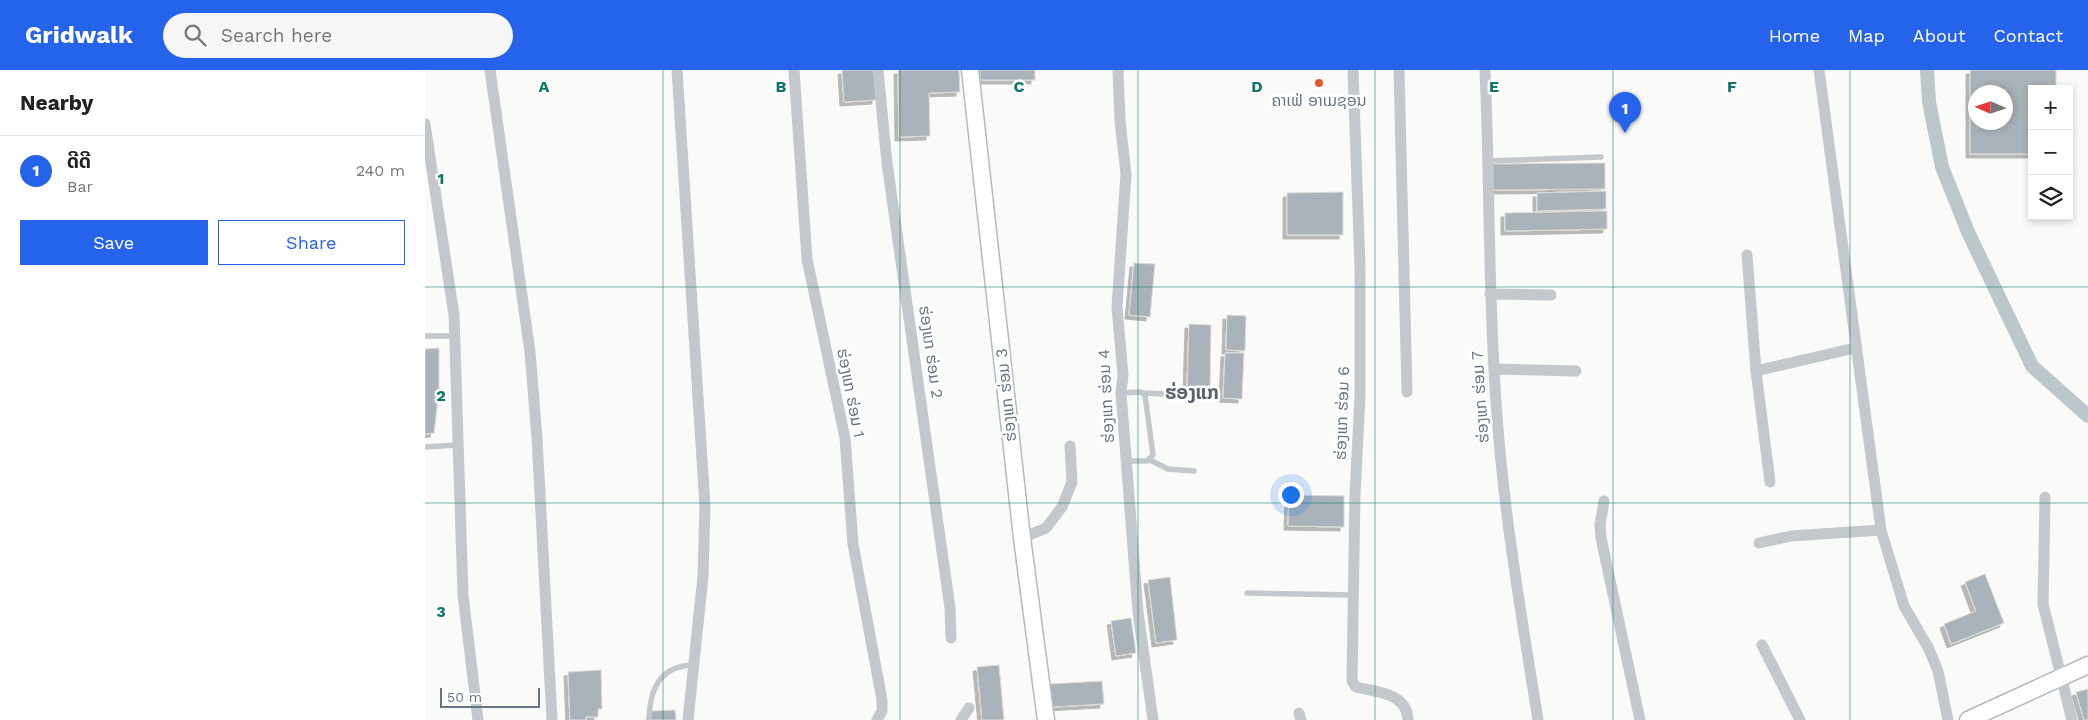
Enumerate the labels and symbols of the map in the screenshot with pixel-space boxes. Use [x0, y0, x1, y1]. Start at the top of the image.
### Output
text: A [539, 77, 550, 96]
text: B [776, 77, 787, 96]
text: C [1014, 77, 1025, 96]
text: D [1251, 77, 1263, 96]
marker: ຄາເຟ່ ອາເມຊອນ [1313, 77, 1325, 89]
text: E [1489, 77, 1499, 96]
text: F [1727, 77, 1737, 96]
north arrow [1968, 85, 2013, 130]
place label: ຄາເຟ່ ອາເມຊອນ [1271, 91, 1367, 110]
pin: 1 [1609, 92, 1641, 133]
text: 1 [438, 169, 444, 188]
street label: ຮ່ອງແກ ຮ່ອມ 2 [915, 304, 947, 400]
street label: ຮ່ອງແກ ຮ່ອມ 1 [833, 347, 869, 439]
street label: ຮ່ອງແກ ຮ່ອມ 3 [992, 347, 1020, 443]
street label: ຮ່ອງແກ ຮ່ອມ 4 [1094, 348, 1118, 443]
street label: ຮ່ອງແກ ຮ່ອມ 7 [1467, 350, 1493, 444]
street label: ຮ່ອງແກ ຮ່ອມ 6 [1331, 366, 1353, 460]
district label: ຮ່ອງແກ [1165, 381, 1219, 404]
text: 2 [436, 386, 446, 405]
your location [1278, 482, 1304, 508]
text: 3 [436, 602, 446, 621]
scale bar [440, 685, 540, 708]

